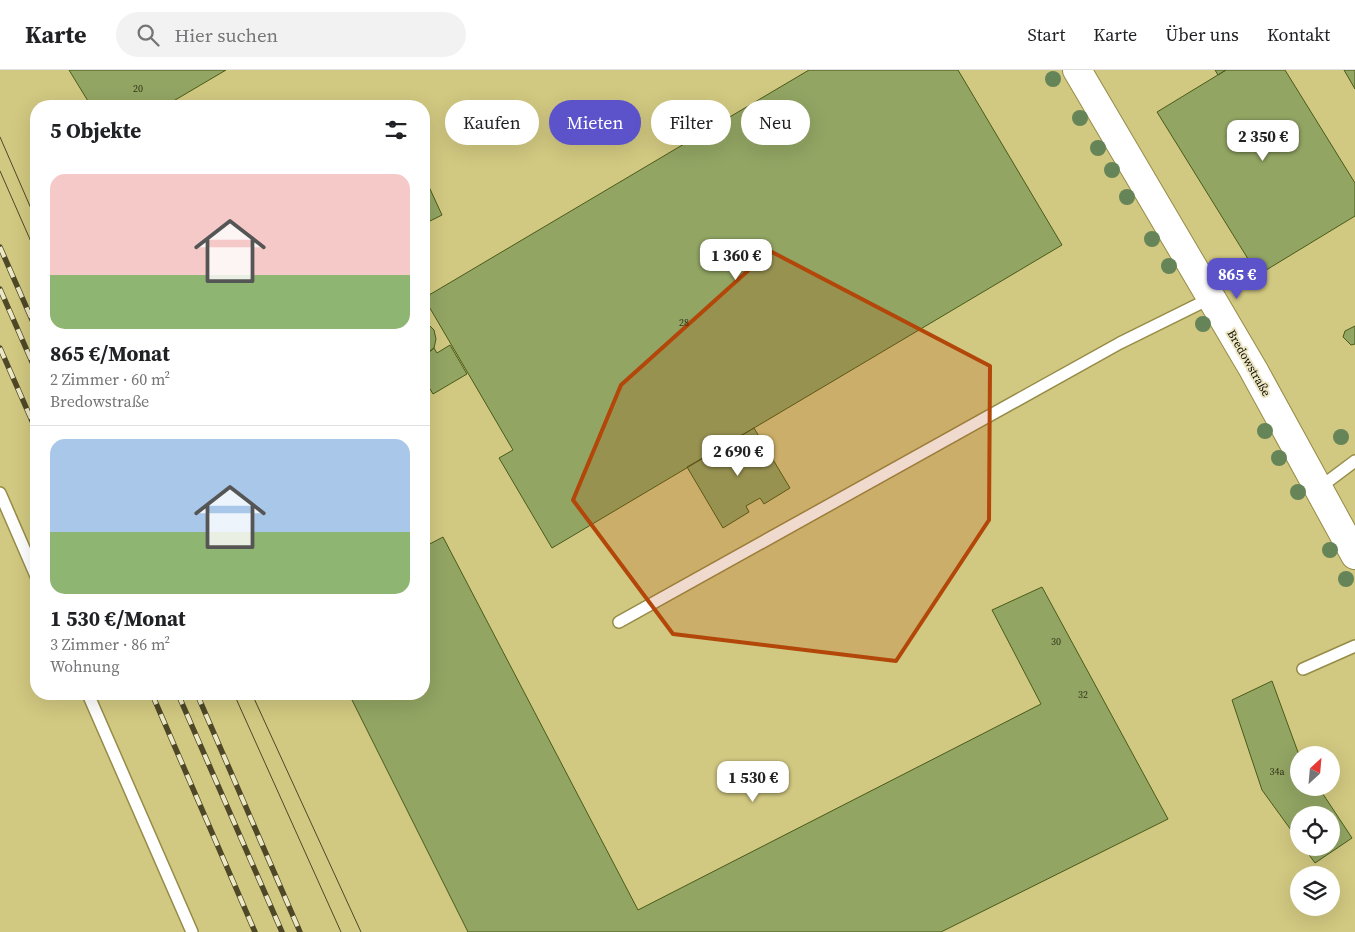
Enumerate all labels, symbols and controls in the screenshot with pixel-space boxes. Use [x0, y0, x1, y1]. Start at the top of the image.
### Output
search box [116, 12, 466, 57]
text: Karte [25, 18, 86, 51]
icon: search [134, 21, 162, 49]
text: Hier suchen [174, 22, 278, 48]
text: Start [1028, 22, 1065, 47]
text: Karte [1093, 22, 1137, 47]
text: Über uns [1165, 22, 1239, 47]
text: Kontakt [1267, 22, 1330, 47]
house number: 20 [133, 82, 143, 95]
chip: Kaufen [445, 100, 539, 145]
chip: Mieten [549, 100, 641, 145]
chip: Filter [651, 100, 731, 145]
chip: Neu [741, 100, 810, 145]
text: 5 Objekte [50, 116, 141, 145]
icon: filters [382, 116, 410, 144]
pin: 2 350 € [1217, 119, 1309, 162]
text: 2 350 € [1238, 125, 1288, 147]
icon: home [185, 206, 275, 296]
pin: 1 360 € [690, 238, 782, 281]
text: 1 360 € [711, 244, 761, 266]
pin: 865 € [1202, 258, 1272, 300]
text: 865 € [1218, 263, 1256, 285]
house number: 28 [679, 316, 689, 329]
street label: Bredowstraße [1223, 327, 1275, 399]
text: 865 €/Monat [50, 339, 170, 368]
text: 2 Zimmer · 60 m² [50, 368, 170, 390]
text: Bredowstraße [50, 390, 149, 412]
pin: 2 690 € [692, 434, 784, 477]
text: 2 690 € [713, 440, 763, 462]
icon: home [185, 472, 275, 562]
text: 1 530 €/Monat [50, 604, 186, 633]
text: 3 Zimmer · 86 m² [50, 633, 170, 655]
house number: 30 [1051, 635, 1061, 648]
text: Wohnung [50, 655, 119, 677]
house number: 32 [1078, 688, 1088, 701]
north arrow [1290, 746, 1340, 796]
map controls [1290, 746, 1340, 916]
pin: 1 530 € [707, 760, 799, 803]
house number: 34a [1269, 765, 1285, 778]
text: 1 530 € [728, 766, 778, 788]
button: locate [1290, 806, 1340, 856]
button: layers [1290, 866, 1340, 916]

